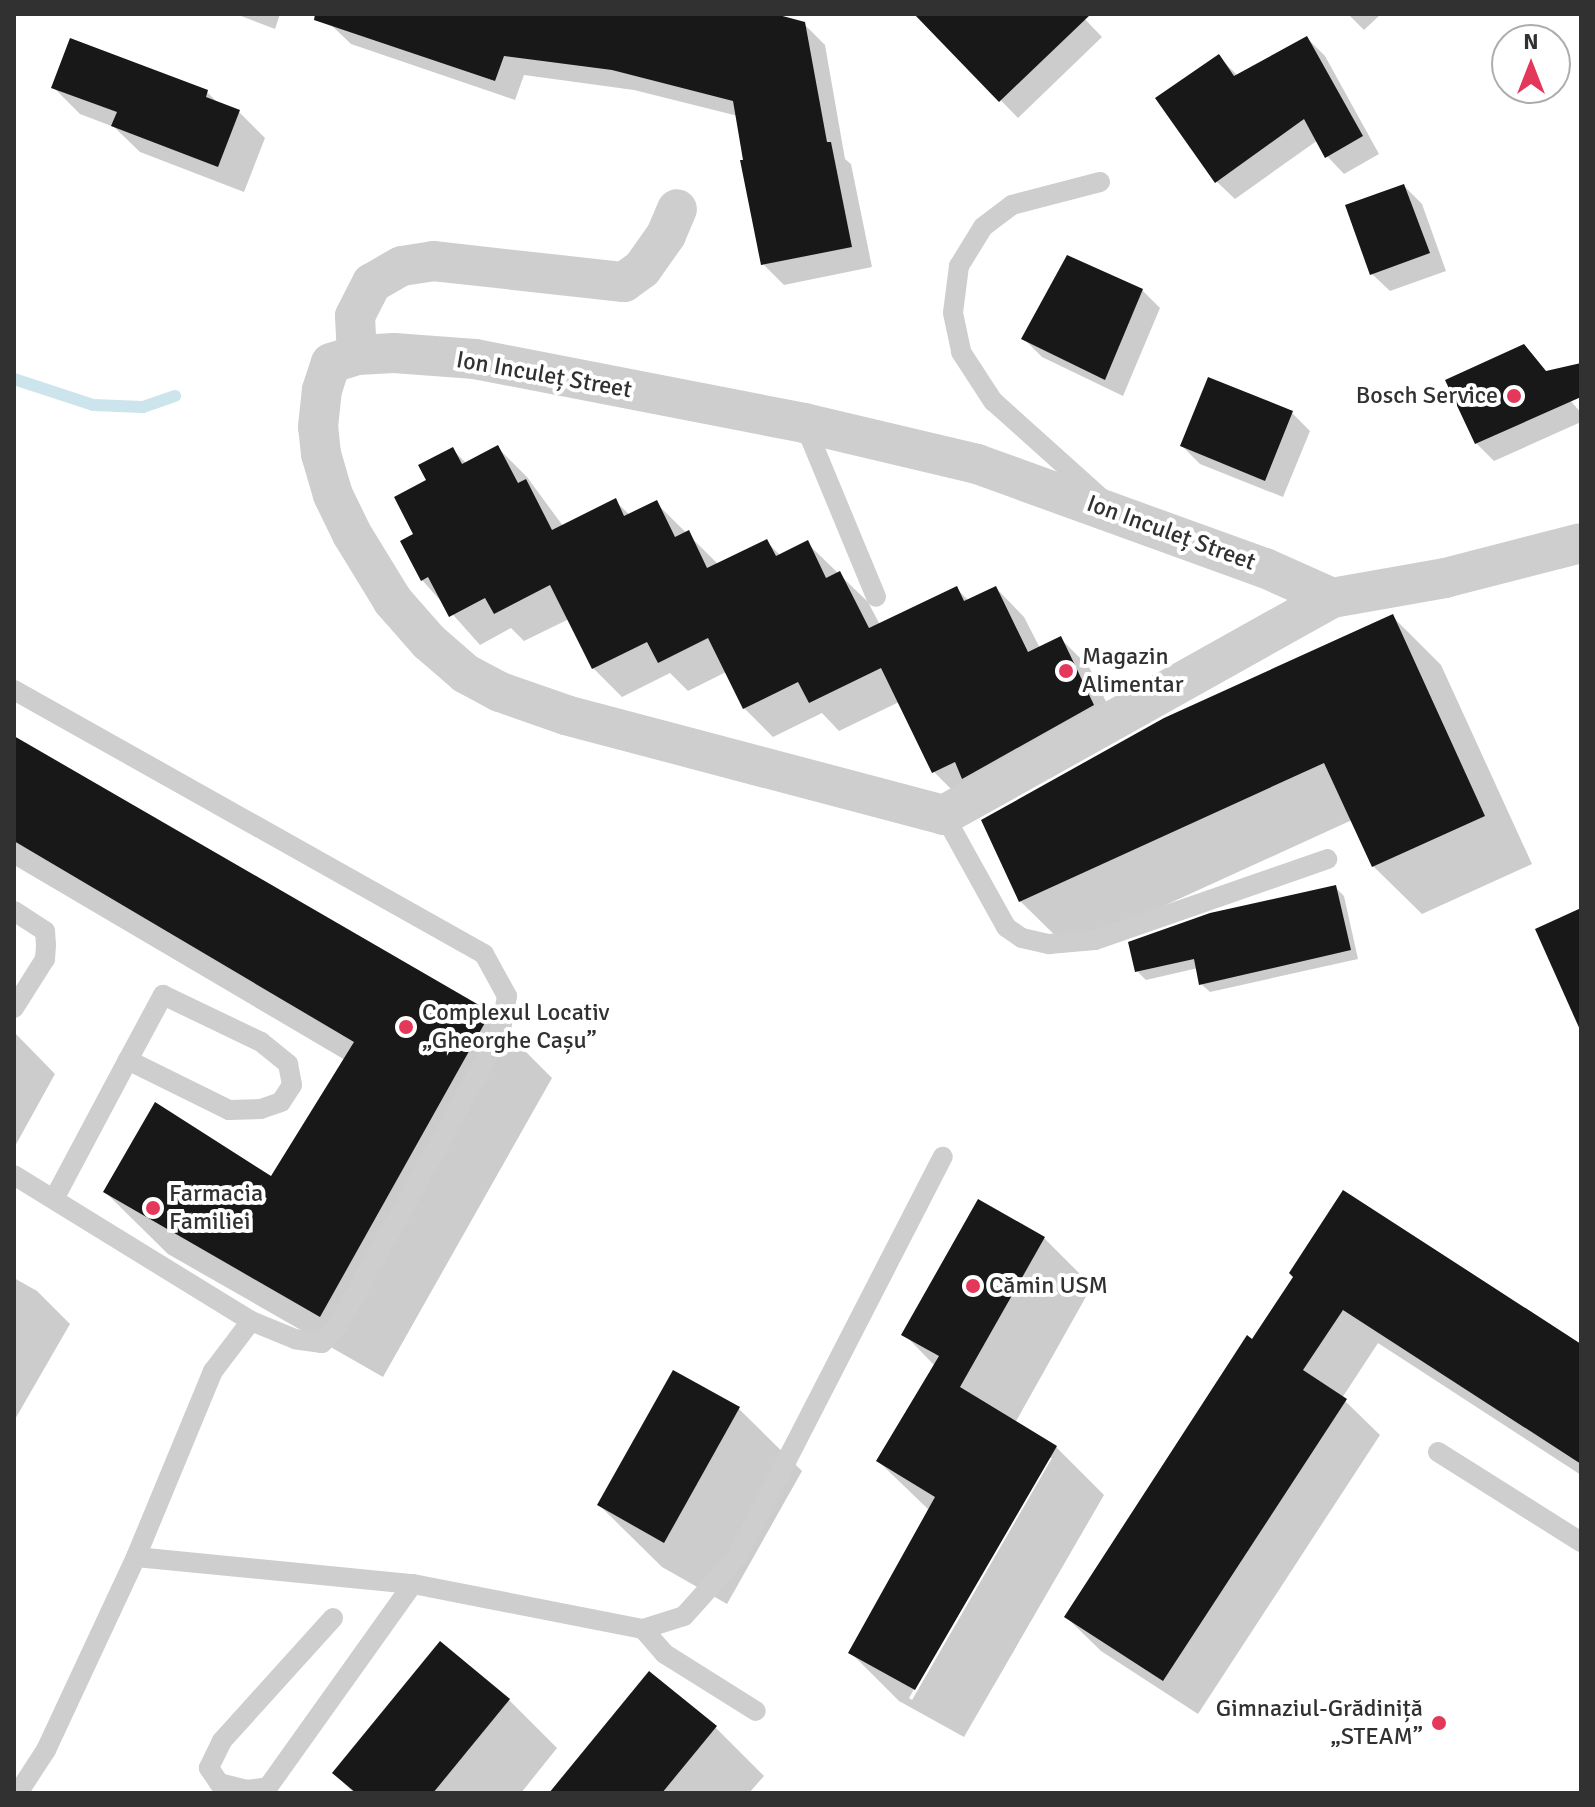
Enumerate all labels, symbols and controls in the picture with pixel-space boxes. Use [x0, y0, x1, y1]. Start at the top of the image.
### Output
north arrow [1491, 24, 1571, 104]
text: N [1523, 28, 1539, 55]
street label: Ion Inculeț Street [454, 345, 634, 405]
place label: Bosch Service [1356, 382, 1498, 410]
marker: Bosch Service [1505, 387, 1523, 405]
street label: Ion Inculeț Street [1083, 489, 1259, 577]
place label: Magazin Alimentar [1082, 643, 1184, 699]
marker: Magazin Alimentar [1057, 662, 1075, 680]
place label: Complexul Locativ „Gheorghe Cașu” [422, 999, 609, 1055]
marker: Complexul Locativ „Gheorghe Cașu” [397, 1018, 415, 1036]
place label: Farmacia Familiei [169, 1180, 263, 1236]
marker: Farmacia Familiei [144, 1199, 162, 1217]
place label: Cămin USM [989, 1272, 1108, 1300]
marker: Cămin USM [964, 1277, 982, 1295]
place label: Gimnaziul-Grădiniță „STEAM” [1216, 1695, 1423, 1751]
marker: Gimnaziul-Grădiniță „STEAM” [1430, 1714, 1448, 1732]

